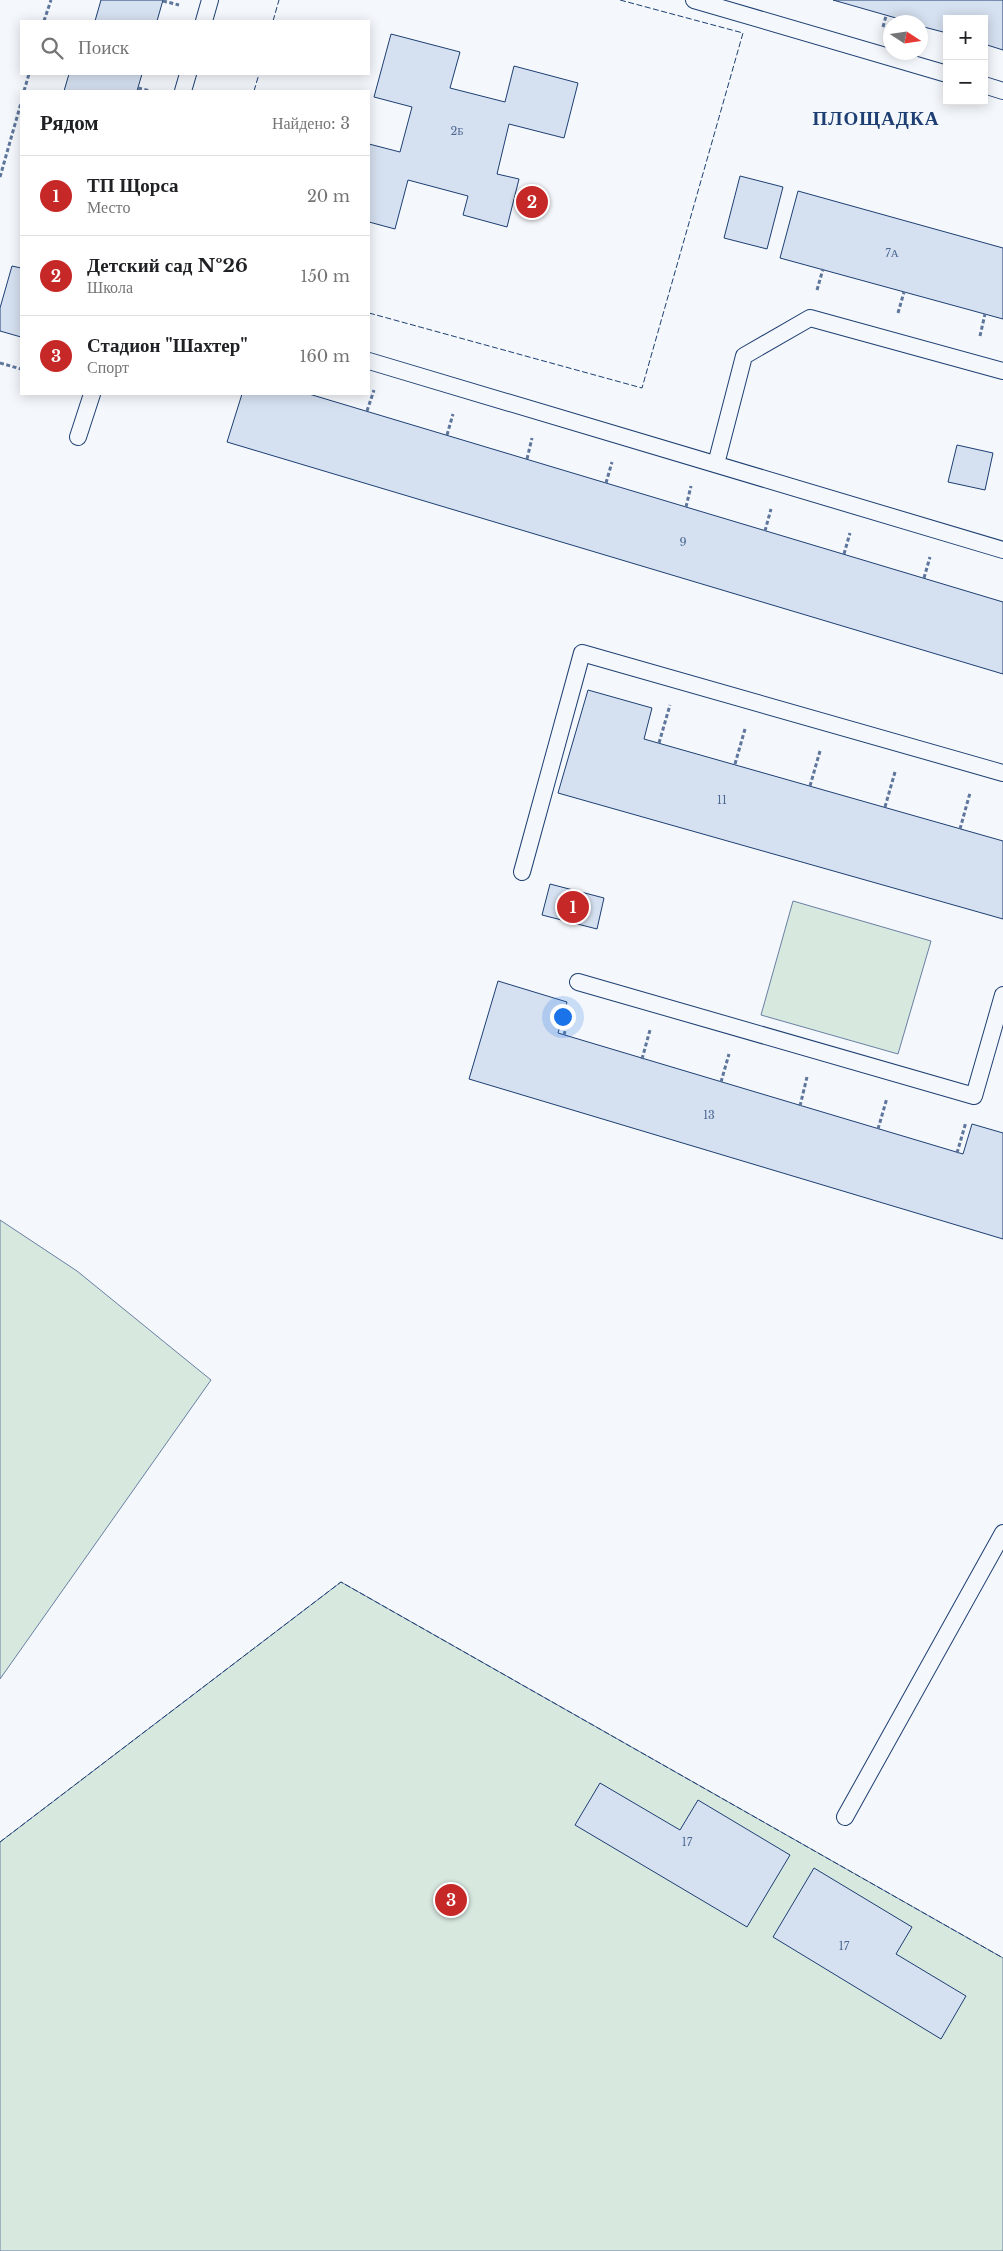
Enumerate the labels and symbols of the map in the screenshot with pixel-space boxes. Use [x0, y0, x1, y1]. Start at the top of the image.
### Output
north arrow [883, 15, 928, 60]
district label: ПЛОЩАДКА [813, 107, 939, 130]
house number: 2Б [450, 124, 464, 138]
pin: 2 [516, 183, 548, 221]
house number: 7А [885, 246, 899, 260]
house number: 9 [679, 535, 687, 549]
house number: 11 [717, 793, 727, 807]
pin: 1 [557, 888, 589, 926]
your location [550, 1004, 576, 1030]
house number: 13 [703, 1108, 715, 1122]
house number: 17 [682, 1835, 693, 1849]
pin: 3 [435, 1881, 467, 1919]
house number: 17 [839, 1939, 850, 1953]

